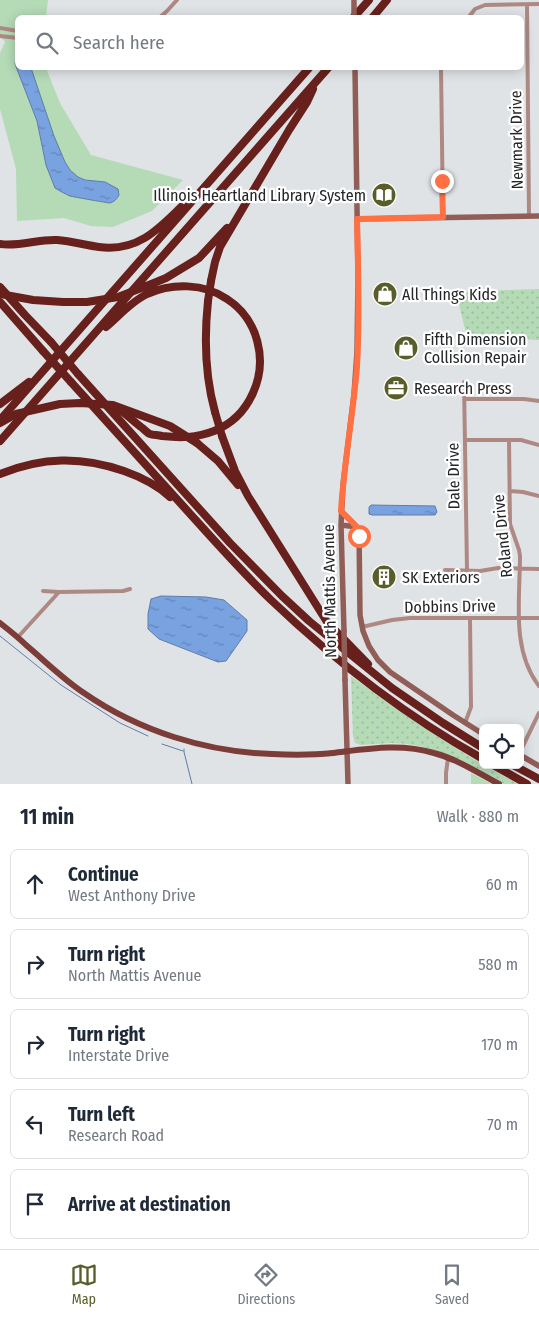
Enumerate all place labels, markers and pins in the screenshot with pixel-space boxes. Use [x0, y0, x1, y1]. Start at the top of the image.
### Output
library icon: Illinois Heartland Library System [371, 182, 397, 208]
place label: Illinois Heartland Library System [153, 186, 366, 205]
shop icon: All Things Kids [372, 281, 398, 307]
place label: All Things Kids [402, 285, 497, 304]
place label: Fifth Dimension Collision Repair [424, 330, 527, 367]
shop icon: Fifth Dimension Collision Repair [393, 335, 419, 361]
office icon: Research Press [383, 375, 409, 401]
place label: Research Press [414, 379, 512, 398]
building icon: SK Exteriors [371, 564, 397, 590]
place label: SK Exteriors [402, 568, 480, 587]

